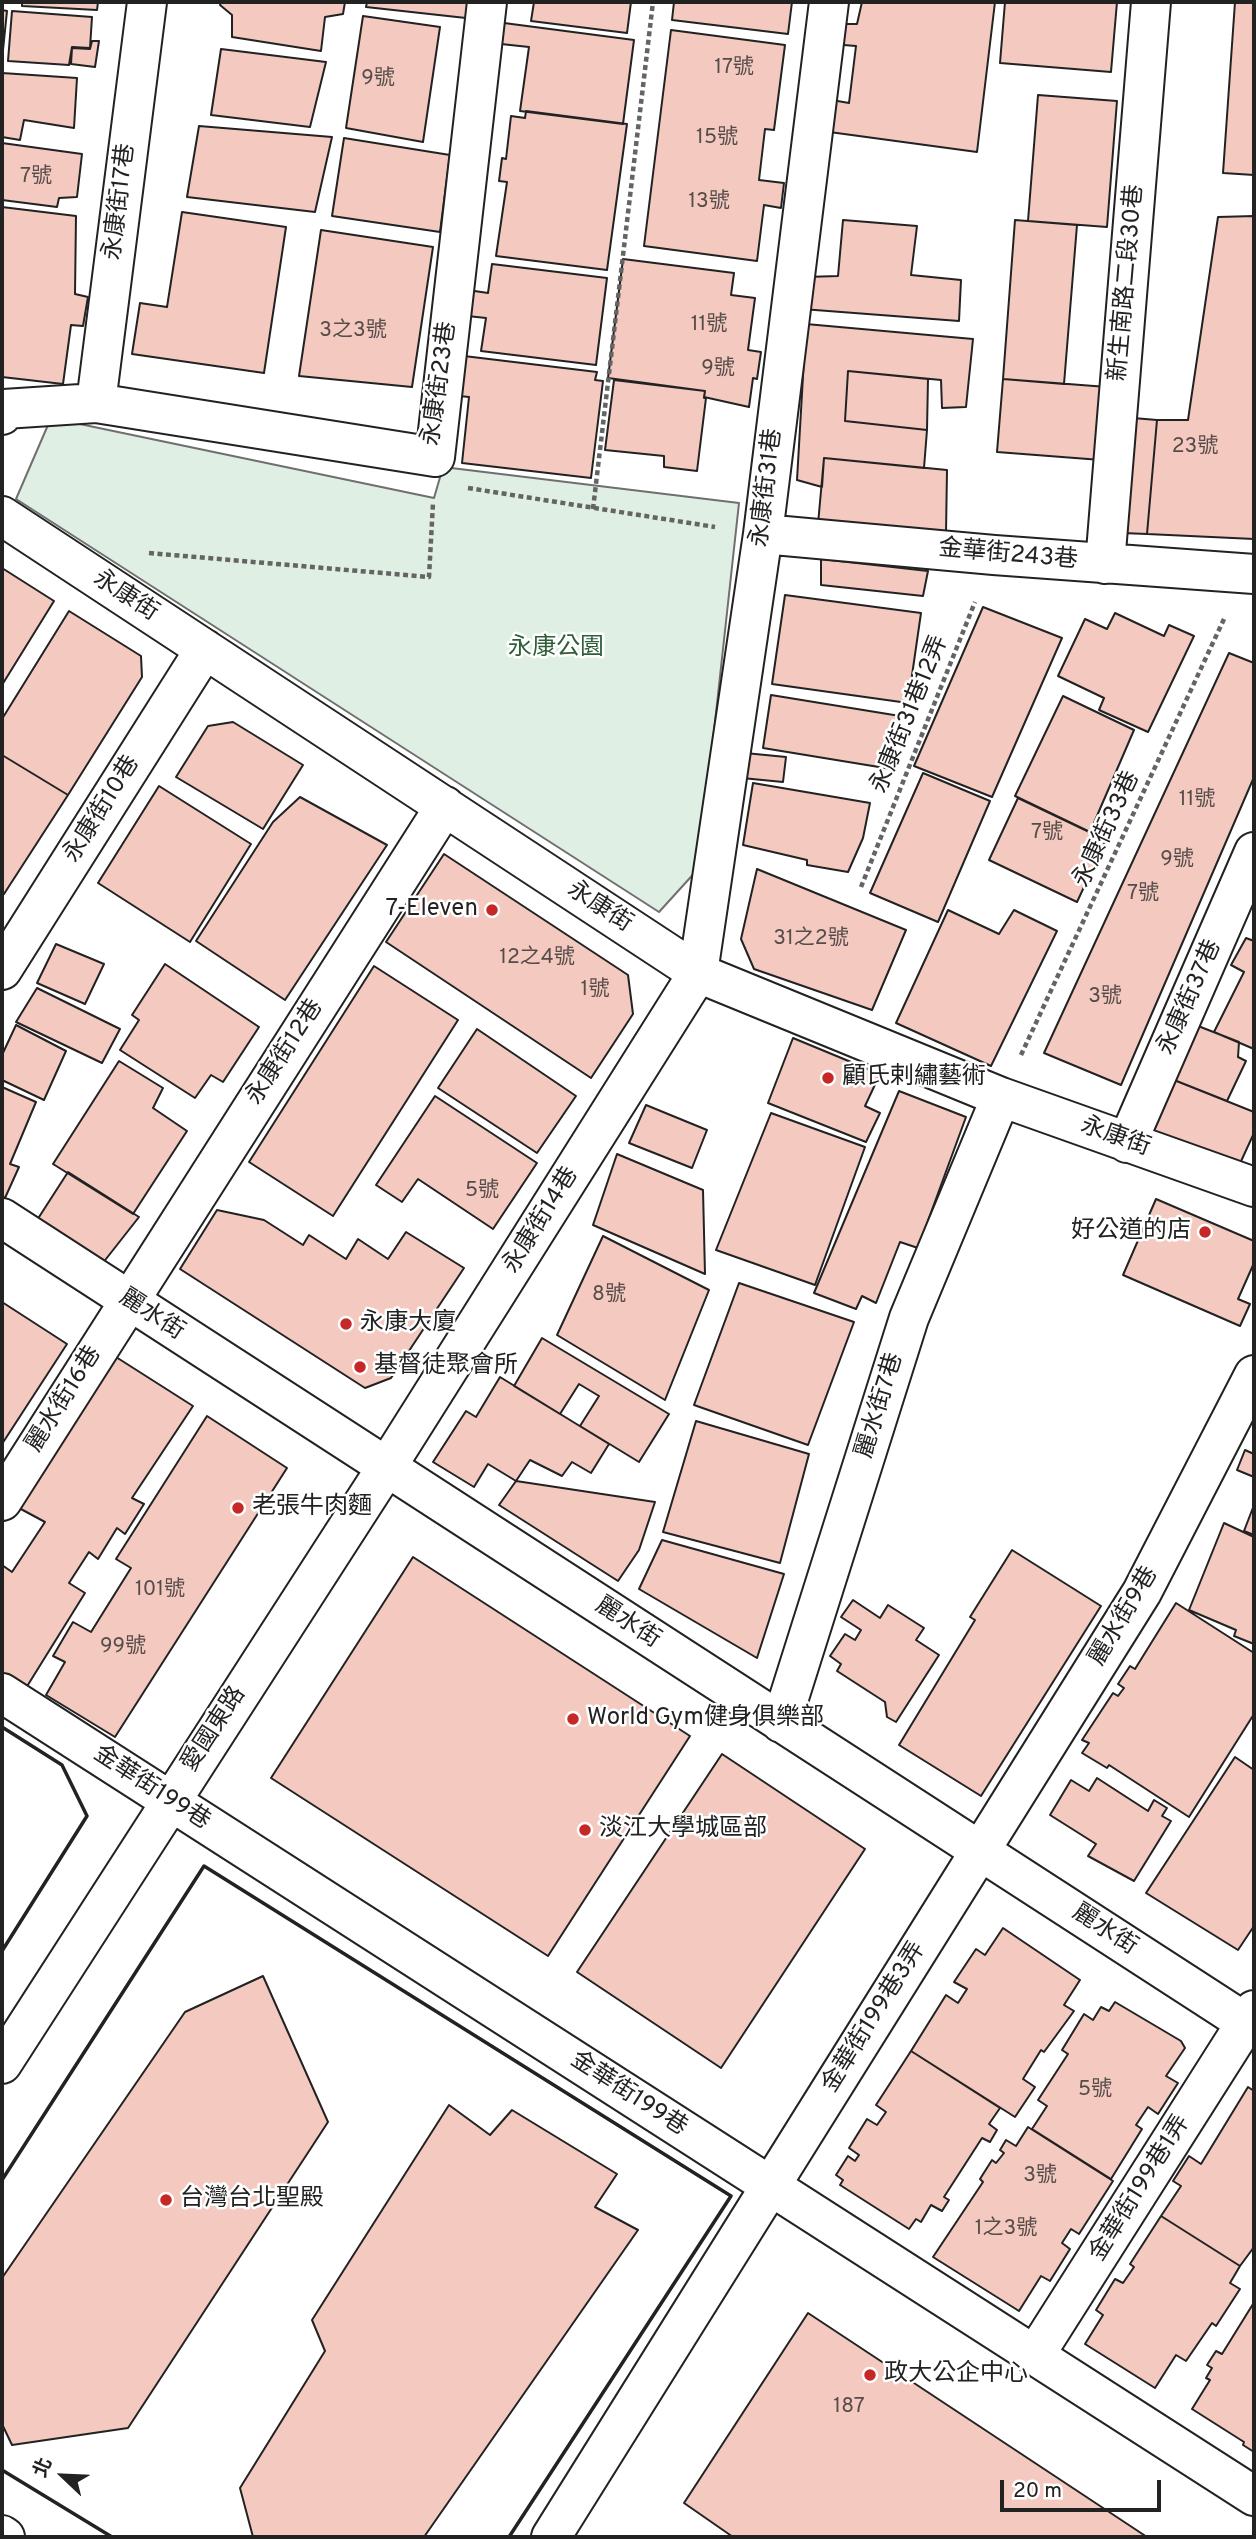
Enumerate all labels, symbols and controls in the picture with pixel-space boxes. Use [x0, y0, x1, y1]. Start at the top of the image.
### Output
house number: 17號 [714, 56, 754, 82]
house number: 9號 [361, 67, 395, 93]
house number: 15號 [696, 126, 738, 152]
street label: 永康街17巷 [100, 142, 142, 262]
house number: 7號 [20, 165, 52, 191]
street label: 新生南路二段30巷 [1105, 183, 1151, 383]
house number: 13號 [688, 190, 730, 216]
house number: 11號 [691, 313, 727, 339]
house number: 3之3號 [319, 319, 387, 345]
street label: 永康街23巷 [418, 320, 464, 448]
house number: 9號 [701, 357, 735, 383]
street label: 永康街31巷 [746, 427, 790, 549]
house number: 23號 [1172, 435, 1218, 461]
street label: 金華街243巷 [937, 536, 1079, 576]
street label: 永康街 [87, 565, 163, 629]
street label: 永康街31巷12弄 [866, 632, 956, 798]
park label: 永康公園 [508, 635, 604, 663]
street label: 永康街10巷 [59, 751, 147, 869]
street label: 永康街33巷 [1069, 767, 1147, 893]
house number: 11號 [1179, 788, 1215, 814]
house number: 7號 [1031, 821, 1063, 847]
house number: 9號 [1160, 848, 1194, 874]
street label: 永康街 [561, 876, 637, 940]
house number: 7號 [1127, 882, 1159, 908]
place label: 7-Eleven [385, 896, 478, 924]
marker: 7-Eleven [484, 902, 500, 918]
house number: 31之2號 [773, 927, 849, 953]
street label: 永康街37巷 [1153, 936, 1229, 1060]
house number: 12之4號 [499, 946, 575, 972]
house number: 1號 [581, 978, 609, 1004]
house number: 3號 [1088, 985, 1122, 1011]
street label: 永康街12巷 [241, 995, 331, 1111]
place label: 顧氏剌繡藝術 [842, 1064, 986, 1092]
marker: 顧氏剌繡藝術 [820, 1070, 836, 1086]
street label: 永康街 [1076, 1112, 1154, 1164]
street label: 永康街14巷 [498, 1163, 586, 1279]
house number: 5號 [465, 1179, 499, 1205]
place label: 好公道的店 [1071, 1218, 1191, 1246]
marker: 好公道的店 [1197, 1224, 1213, 1240]
house number: 8號 [592, 1283, 626, 1309]
street label: 麗水街 [113, 1284, 189, 1348]
place label: 永康大廈 [360, 1310, 456, 1338]
marker: 永康大廈 [338, 1316, 354, 1332]
street label: 麗水街16巷 [21, 1342, 109, 1458]
street label: 麗水街7巷 [851, 1350, 911, 1462]
place label: 基督徒聚會所 [374, 1353, 518, 1381]
marker: 基督徒聚會所 [352, 1359, 368, 1375]
place label: 老張牛肉麵 [252, 1494, 372, 1522]
marker: 老張牛肉麵 [230, 1500, 246, 1516]
street label: 麗水街9巷 [1084, 1562, 1166, 1672]
house number: 101號 [135, 1578, 185, 1604]
street label: 麗水街 [589, 1592, 665, 1656]
house number: 99號 [100, 1635, 146, 1661]
street label: 愛國東路 [177, 1682, 253, 1778]
place label: World Gym健身俱樂部 [587, 1705, 824, 1733]
marker: World Gym健身俱樂部 [565, 1711, 581, 1727]
street label: 金華街199巷 [87, 1741, 215, 1837]
place label: 淡江大學城區部 [599, 1816, 767, 1844]
marker: 淡江大學城區部 [577, 1822, 593, 1838]
street label: 麗水街 [1066, 1899, 1142, 1963]
street label: 金華街199巷3弄 [817, 1937, 933, 2099]
street label: 金華街199巷 [564, 2047, 692, 2143]
house number: 5號 [1078, 2078, 1112, 2104]
street label: 金華街199巷1弄 [1085, 2111, 1197, 2267]
house number: 3號 [1023, 2164, 1057, 2190]
place label: 台灣台北聖殿 [180, 2186, 324, 2214]
marker: 台灣台北聖殿 [158, 2192, 174, 2208]
house number: 1之3號 [975, 2217, 1037, 2243]
place label: 政大公企中心 [884, 2361, 1028, 2389]
marker: 政大公企中心 [862, 2367, 878, 2383]
house number: 187 [833, 2395, 865, 2421]
north arrow [28, 2441, 98, 2511]
text: 北 [29, 2454, 58, 2481]
scale bar [1004, 2466, 1165, 2510]
text: 20 m [1013, 2478, 1062, 2505]

